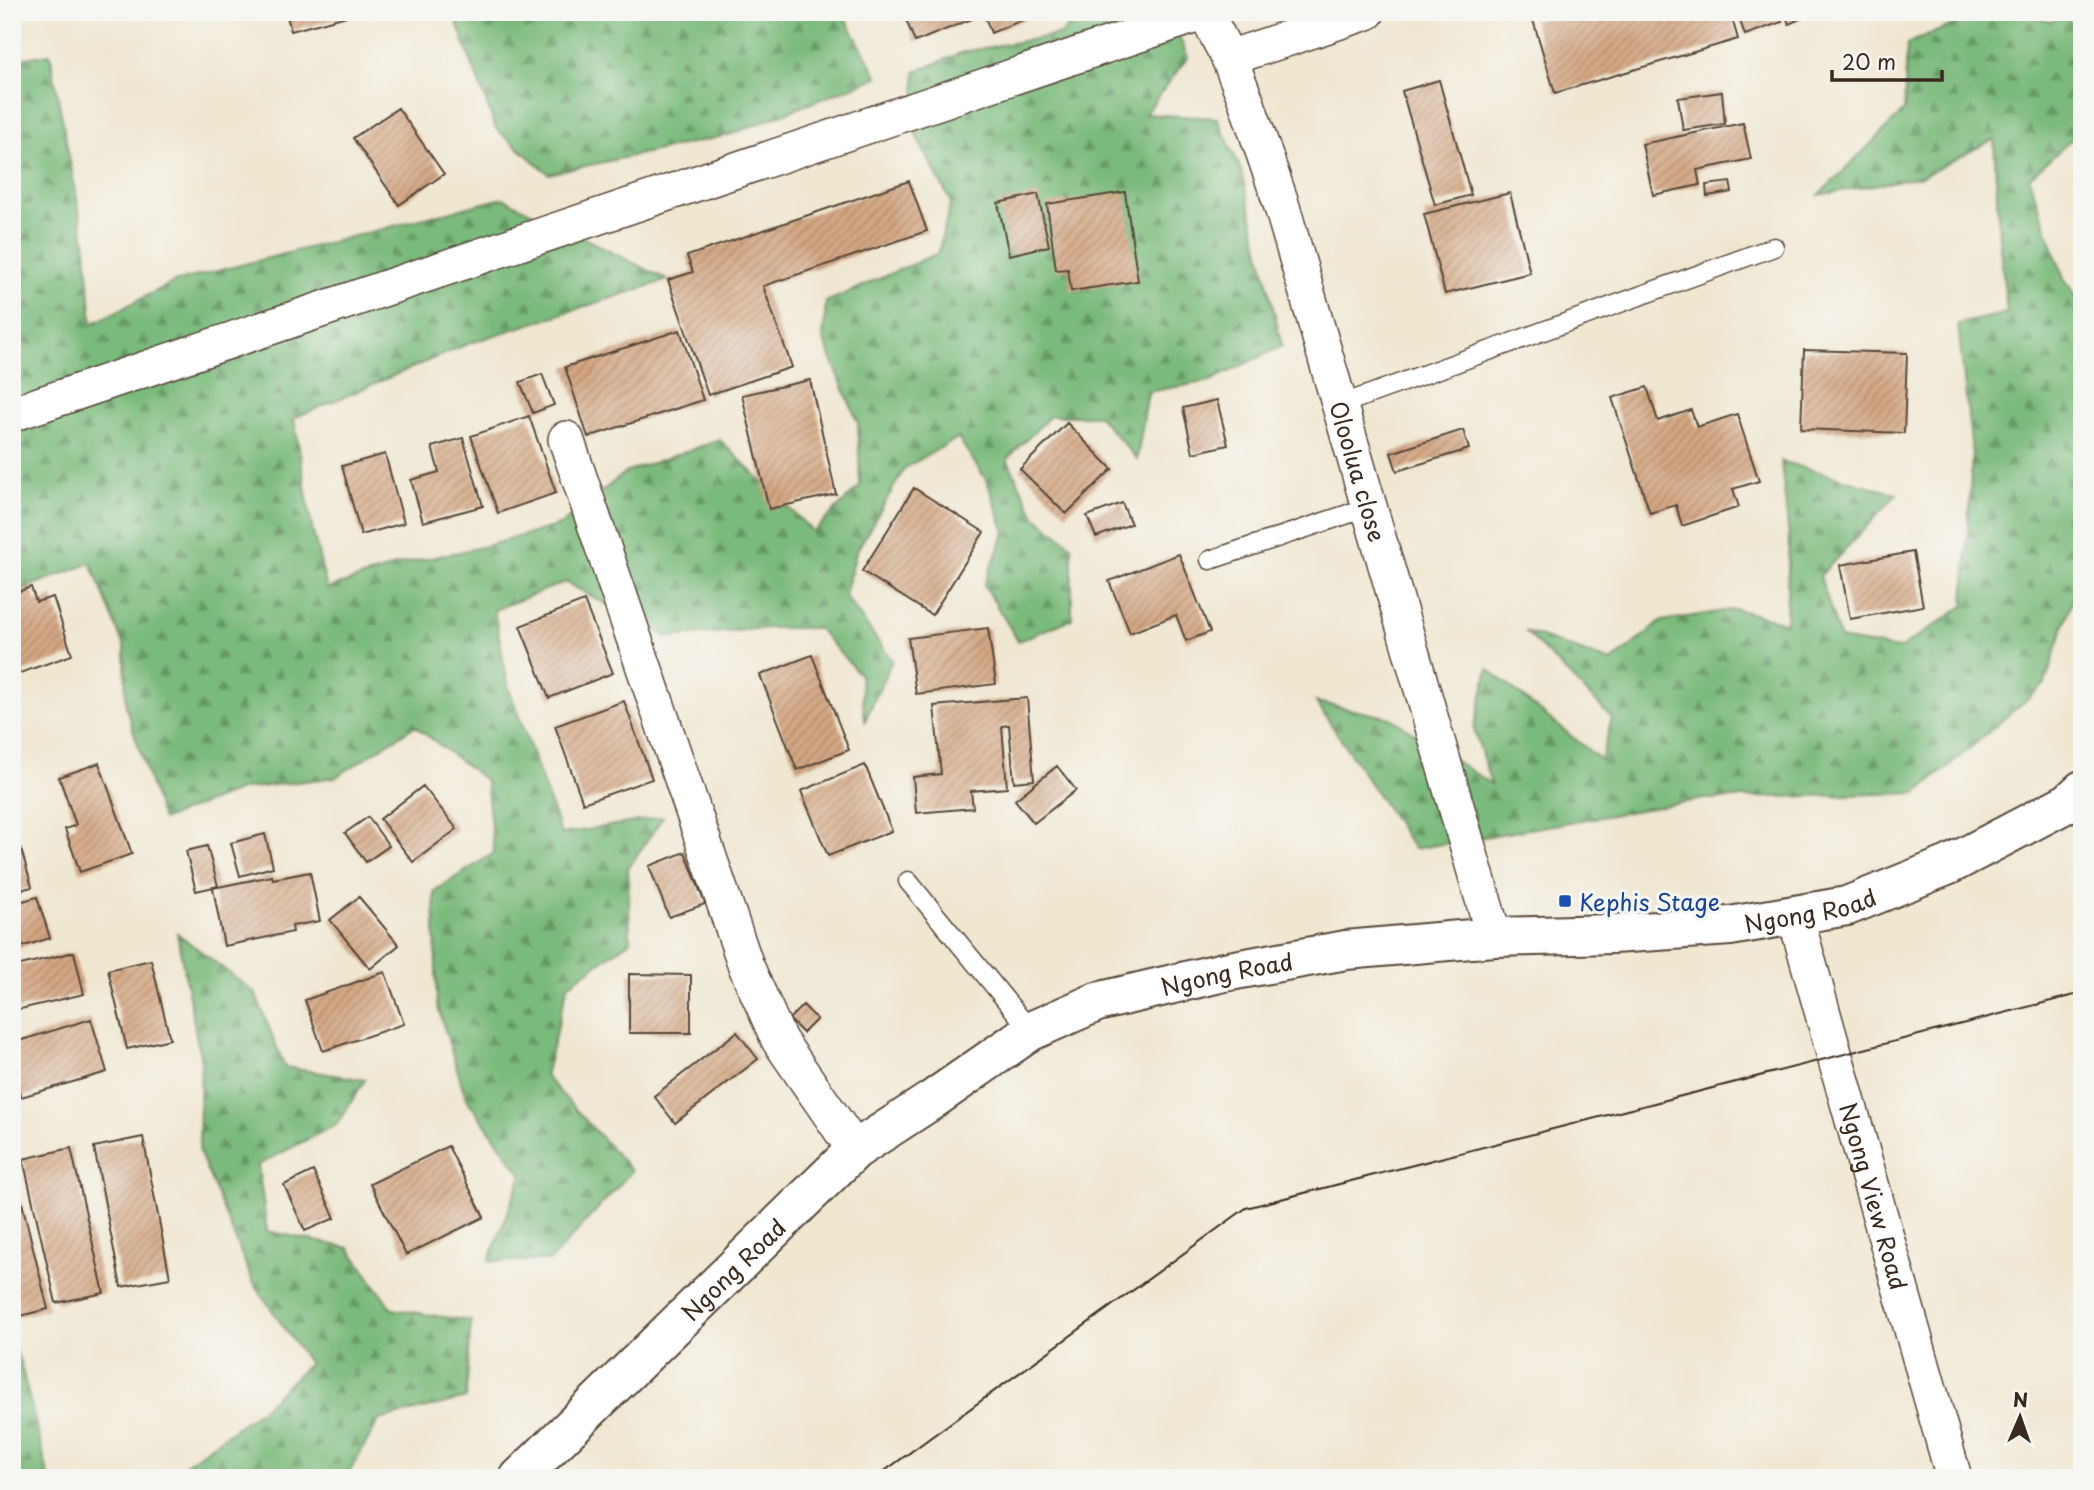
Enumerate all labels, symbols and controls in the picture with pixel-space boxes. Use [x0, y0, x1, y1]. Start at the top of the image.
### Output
scale bar [1832, 38, 1942, 82]
text: 20 m [1842, 45, 1896, 77]
street label: Oloolua close [1322, 397, 1396, 545]
street label: Ngong Road [1741, 879, 1881, 941]
place label: Kephis Stage [1579, 884, 1720, 919]
marker: Kephis Stage [1557, 893, 1573, 909]
street label: Ngong Road [1157, 942, 1296, 1004]
street label: Ngong View Road [1831, 1098, 1917, 1294]
street label: Ngong Road [673, 1210, 793, 1329]
north arrow [1986, 1382, 2056, 1452]
text: N [2013, 1385, 2029, 1413]

